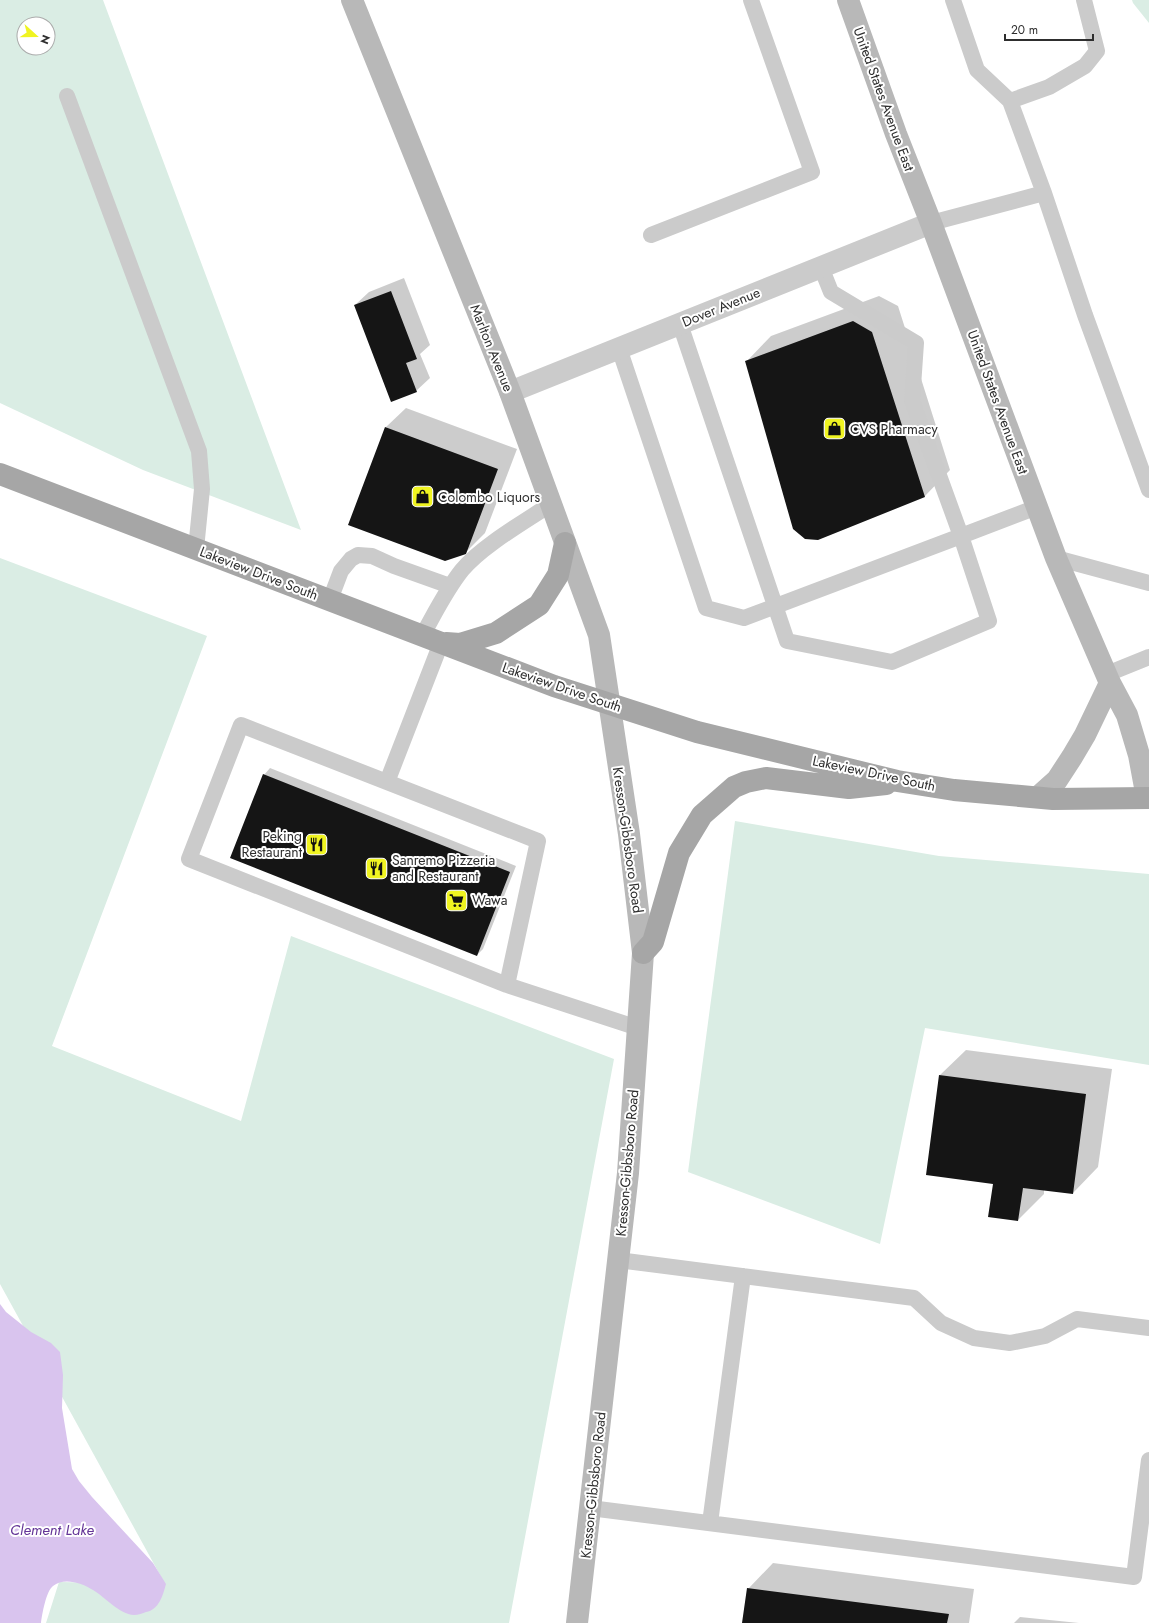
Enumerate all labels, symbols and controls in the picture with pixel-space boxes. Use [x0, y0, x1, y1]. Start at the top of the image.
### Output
north arrow [16, 16, 56, 56]
scale bar [1005, 16, 1093, 42]
text: 20 m [1011, 21, 1038, 39]
street label: United States Avenue East [849, 24, 920, 174]
text: N [36, 33, 54, 47]
street label: Dover Avenue [679, 282, 763, 332]
street label: Marlton Avenue [465, 301, 519, 395]
street label: United States Avenue East [963, 327, 1034, 477]
shop icon: CVS Pharmacy [821, 416, 847, 442]
place label: CVS Pharmacy [850, 419, 938, 439]
shop icon: Colombo Liquors [410, 484, 436, 510]
place label: Colombo Liquors [438, 487, 541, 507]
street label: Lakeview Drive South [197, 541, 321, 605]
street label: Lakeview Drive South [500, 657, 624, 717]
street label: Lakeview Drive South [811, 750, 937, 796]
street label: Kresson-Gibbsboro Road [608, 766, 648, 914]
place label: Peking Restaurant [242, 826, 303, 862]
restaurant icon: Peking Restaurant [304, 831, 330, 857]
place label: Sanremo Pizzeria and Restaurant [392, 850, 495, 886]
restaurant icon: Sanremo Pizzeria and Restaurant [363, 855, 389, 881]
supermarket icon: Wawa [444, 887, 470, 913]
place label: Wawa [472, 890, 507, 910]
street label: Kresson-Gibbsboro Road [611, 1089, 643, 1237]
street label: Kresson-Gibbsboro Road [575, 1411, 611, 1559]
water label: Clement Lake [10, 1519, 94, 1541]

